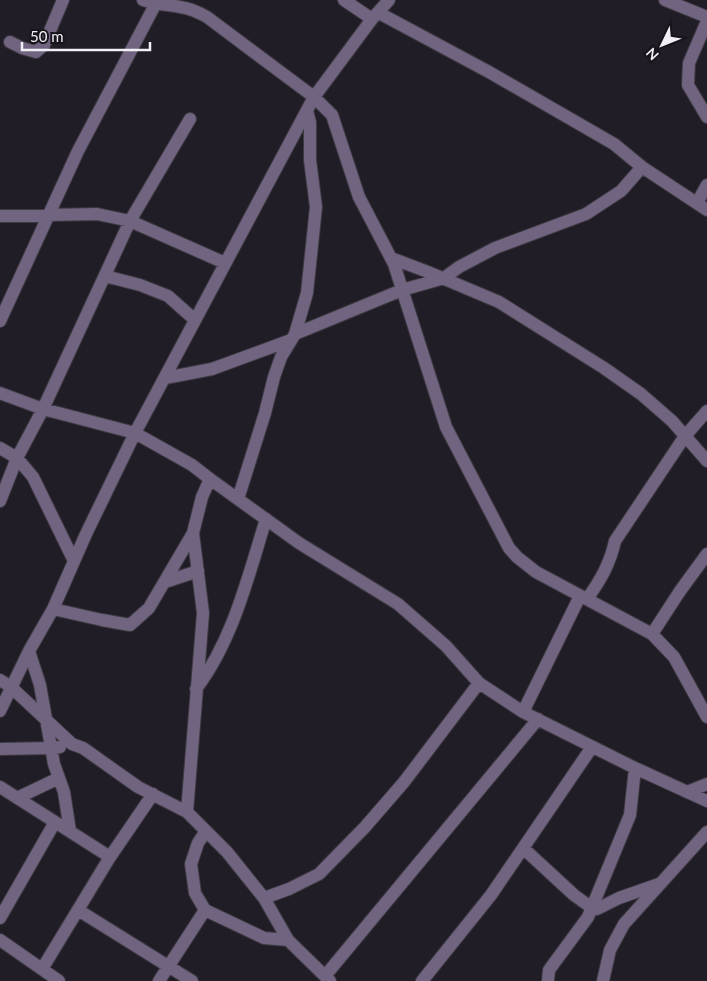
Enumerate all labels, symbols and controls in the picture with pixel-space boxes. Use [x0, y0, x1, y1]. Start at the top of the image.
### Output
scale bar [22, 20, 150, 52]
north arrow [637, 20, 687, 70]
text: 50 m [30, 27, 64, 45]
text: N [642, 44, 662, 64]

